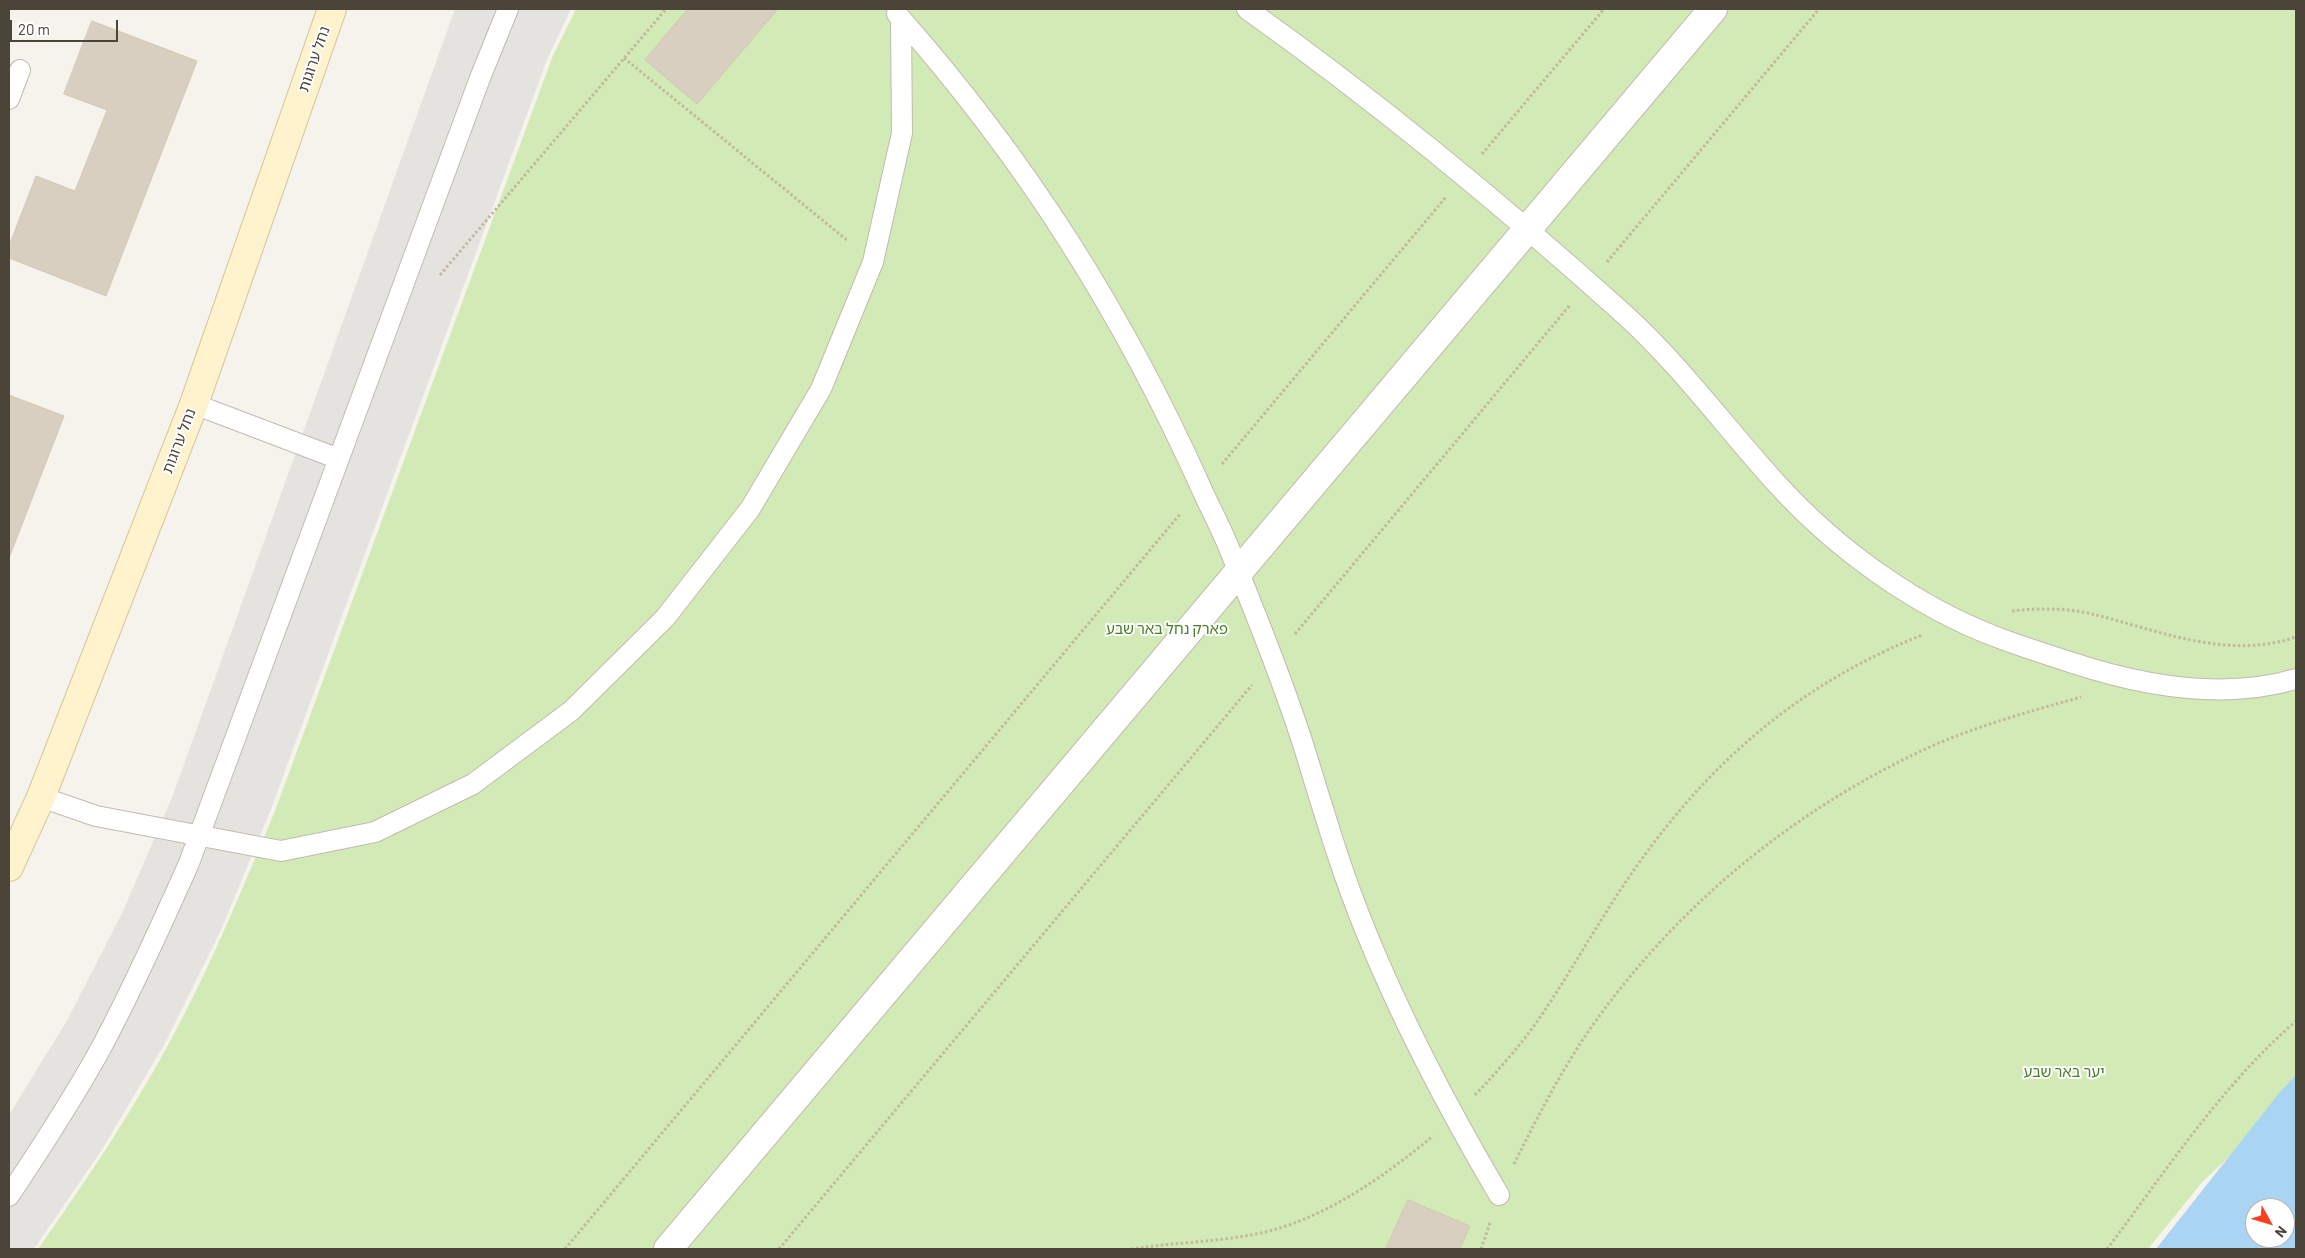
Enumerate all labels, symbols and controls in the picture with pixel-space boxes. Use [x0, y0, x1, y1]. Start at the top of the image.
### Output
scale bar [12, 10, 120, 42]
text: 20 m [18, 20, 50, 38]
street label: נחל ערוגות [294, 24, 334, 94]
street label: נחל ערוגות [158, 406, 200, 476]
park label: פארק נחל באר שבע [1106, 620, 1228, 638]
park label: יער באר שבע [2023, 1063, 2105, 1081]
north arrow [2245, 1198, 2295, 1248]
text: N [2272, 1223, 2291, 1241]

